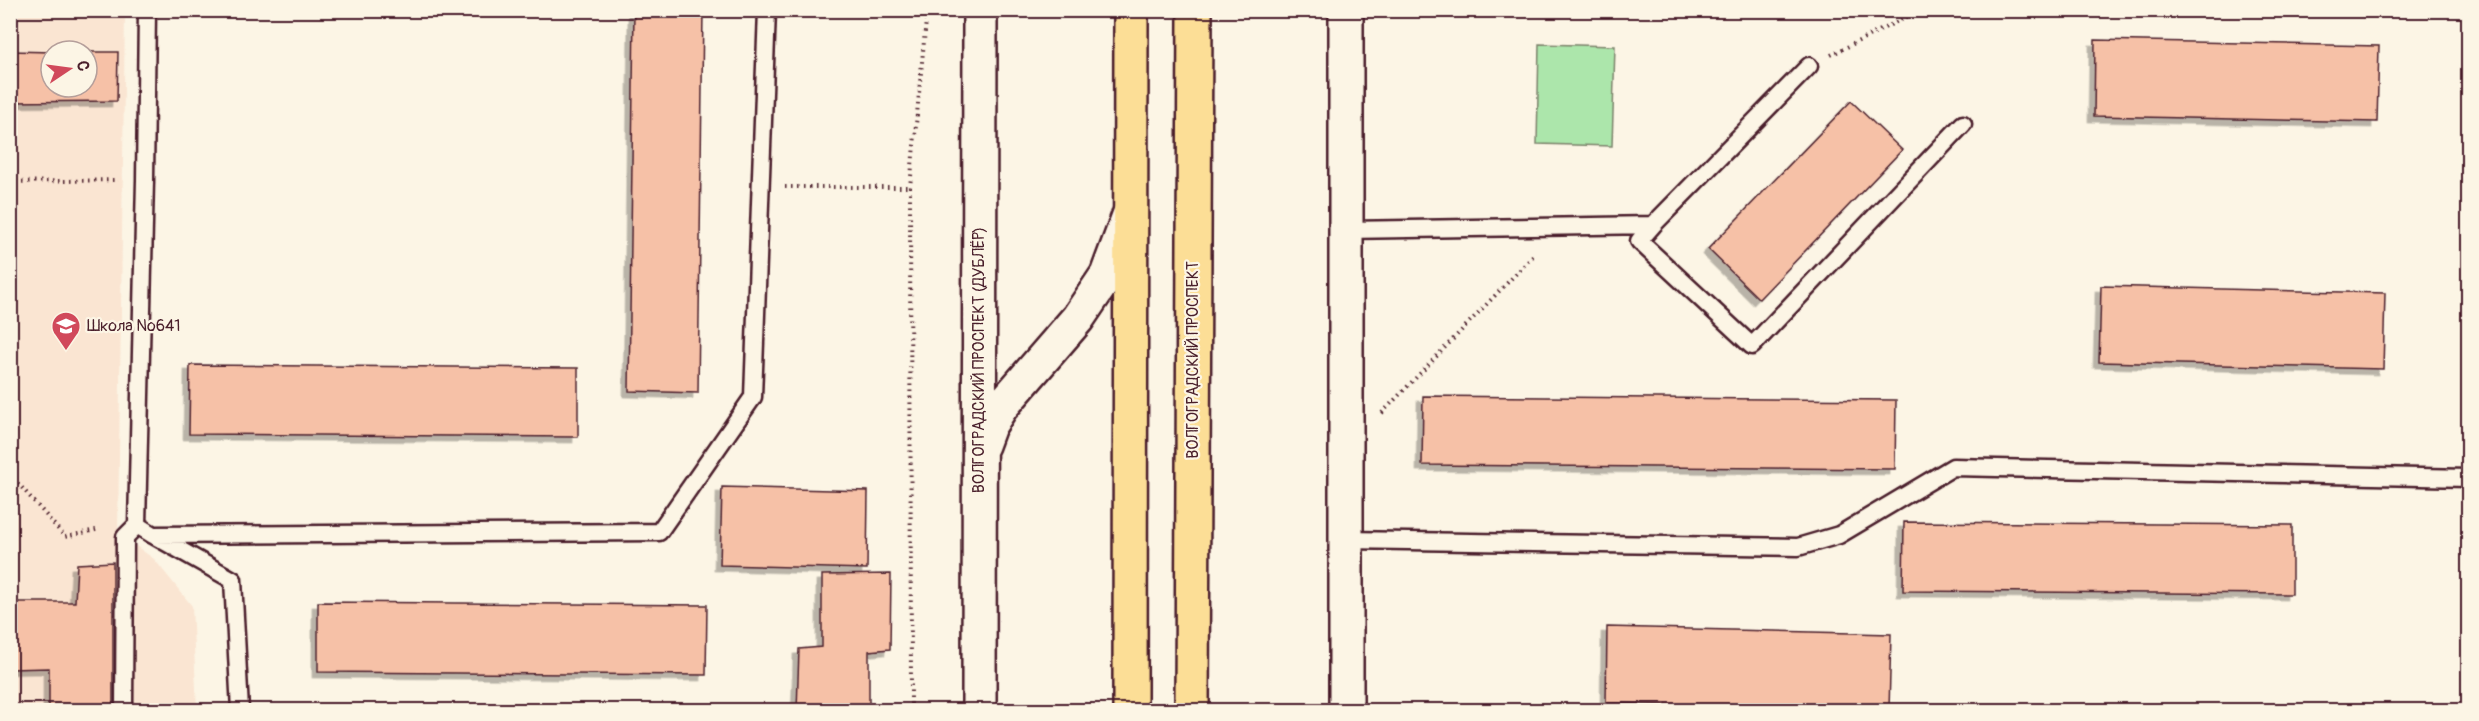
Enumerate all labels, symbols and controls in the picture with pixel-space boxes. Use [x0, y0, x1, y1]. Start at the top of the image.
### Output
north arrow [39, 39, 99, 99]
text: С [72, 59, 94, 73]
street label: ВОЛГОГРАДСКИЙ ПРОСПЕКТ (ДУБЛЁР) [969, 227, 989, 493]
street label: ВОЛГОГРАДСКИЙ ПРОСПЕКТ [1183, 261, 1203, 459]
school or university icon: Школа №641 [50, 310, 82, 352]
place label: Школа №641 [87, 316, 181, 336]

